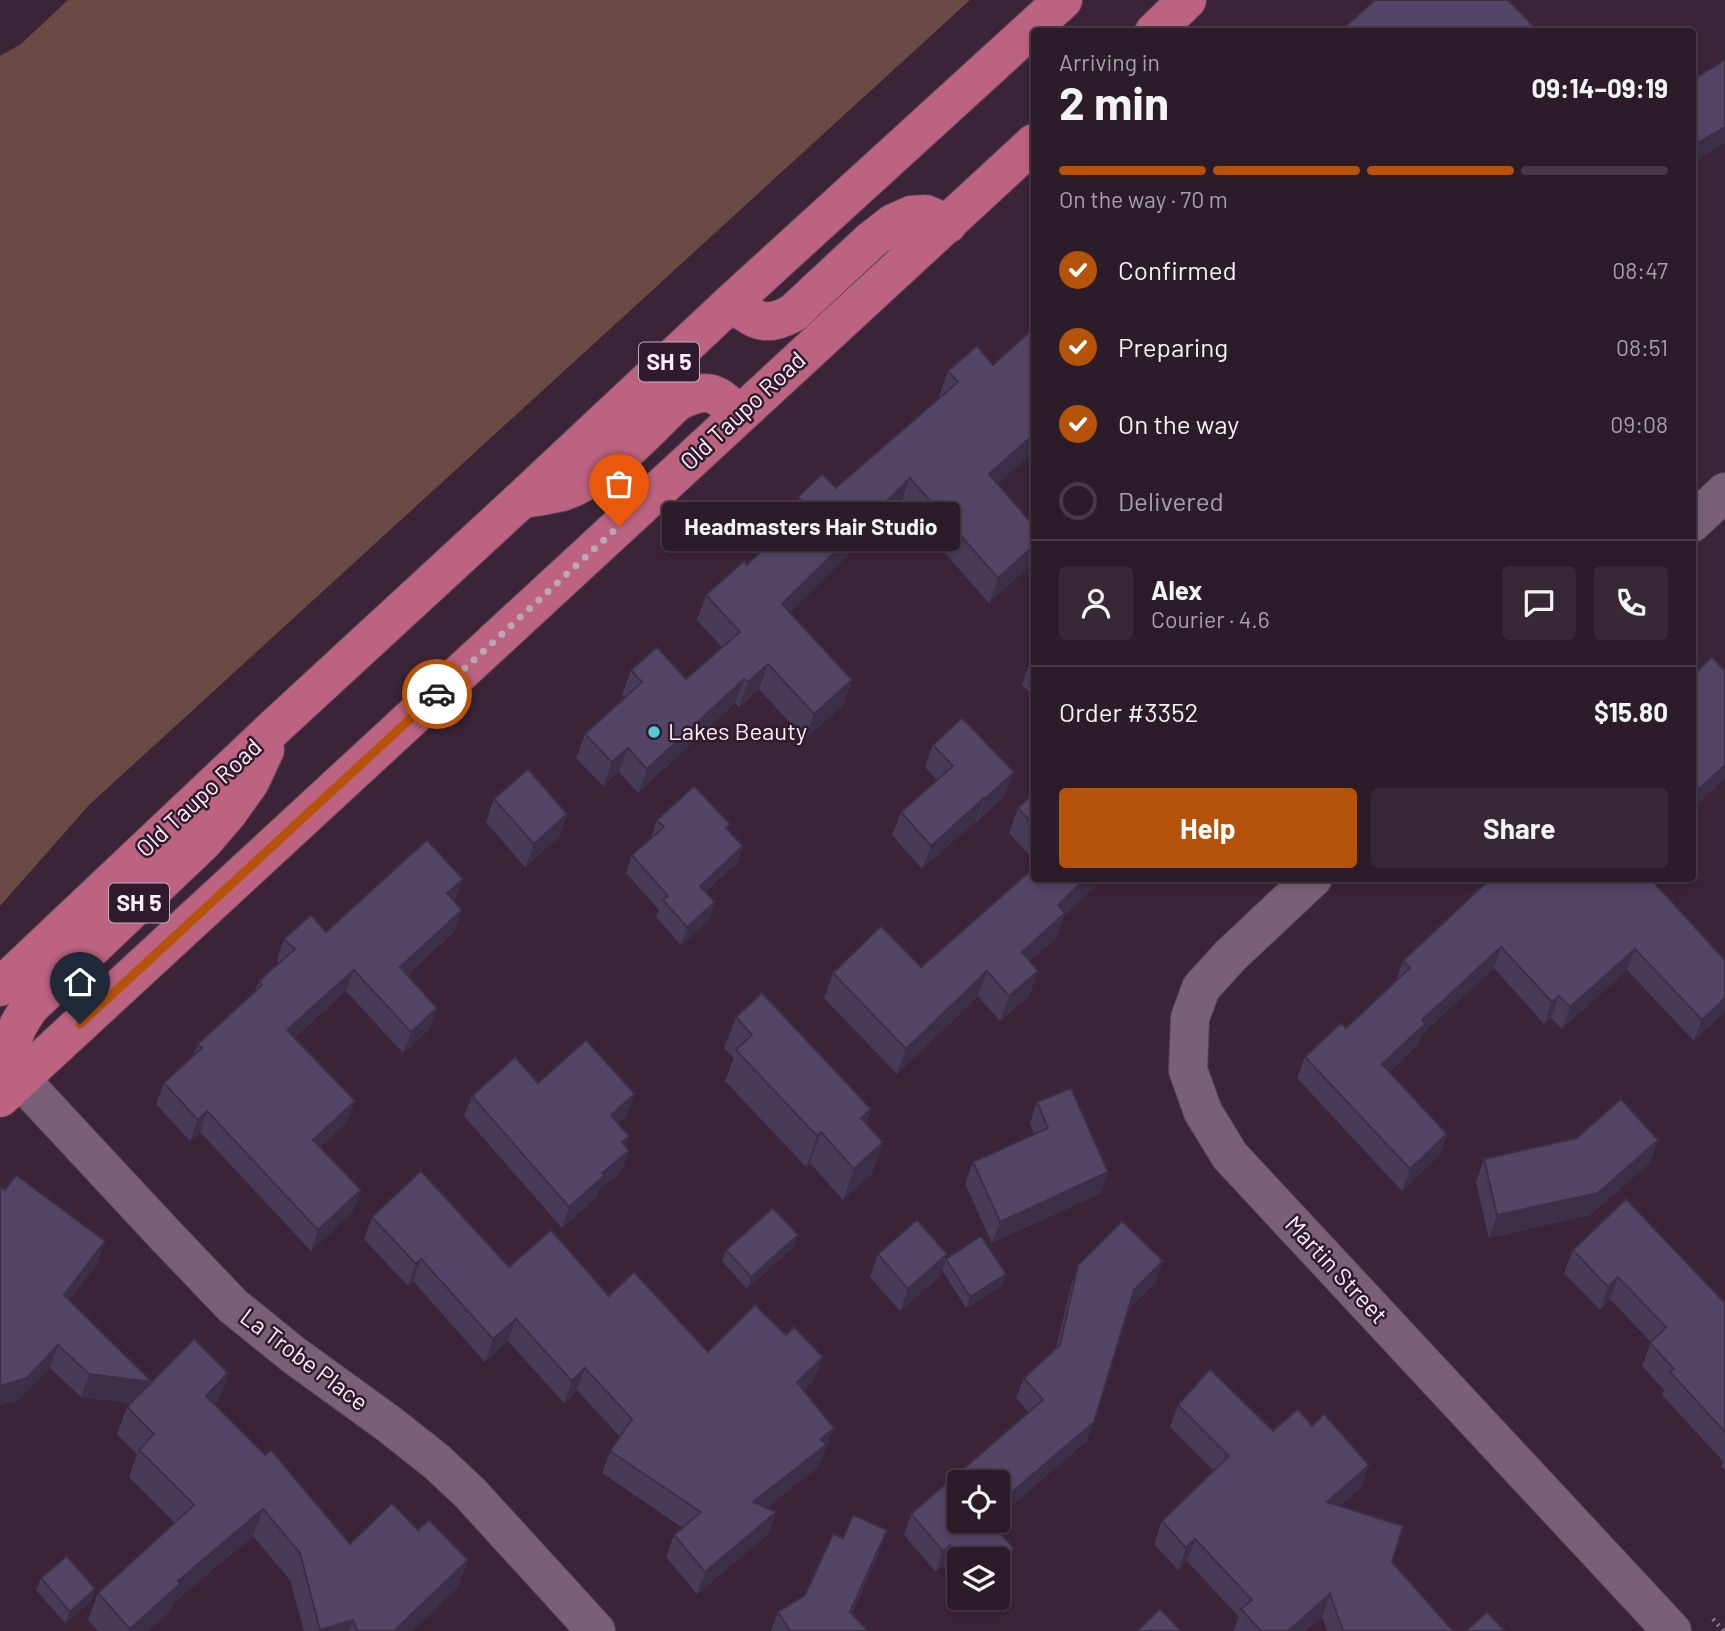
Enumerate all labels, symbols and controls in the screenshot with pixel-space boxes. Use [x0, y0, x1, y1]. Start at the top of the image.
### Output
text: Arriving in [1059, 48, 1160, 76]
text: 09:14–09:19 [1531, 72, 1668, 103]
text: 2 min [1059, 74, 1169, 129]
text: On the way · 70 m [1059, 185, 1228, 213]
icon: check [1059, 251, 1097, 289]
text: Confirmed [1118, 254, 1237, 285]
text: 08:47 [1612, 256, 1668, 284]
icon: check [1059, 328, 1097, 366]
text: Preparing [1118, 331, 1228, 362]
text: 08:51 [1616, 333, 1668, 361]
road number: SH 5 [639, 342, 699, 382]
street label: Old Taupo Road [673, 344, 811, 475]
icon: check [1059, 405, 1097, 443]
text: On the way [1118, 408, 1239, 439]
text: 09:08 [1610, 410, 1668, 438]
pin [589, 454, 649, 526]
icon: bag [600, 465, 638, 503]
text: Delivered [1118, 485, 1224, 516]
callout: Headmasters Hair Studio [661, 502, 959, 550]
text: Headmasters Hair Studio [684, 512, 938, 540]
button: person [1059, 566, 1133, 640]
button: chat [1502, 566, 1576, 640]
button: phone [1594, 566, 1668, 640]
text: Alex [1151, 574, 1202, 605]
text: Courier · 4.6 [1151, 605, 1270, 633]
courier [402, 659, 472, 729]
icon: car [418, 675, 456, 713]
text: Order #3352 [1059, 696, 1198, 727]
text: $15.80 [1594, 696, 1668, 727]
place label: Lakes Beauty [668, 716, 807, 745]
marker: Lakes Beauty [646, 724, 662, 740]
street label: Old Taupo Road [129, 731, 267, 862]
button: Help [1059, 788, 1357, 868]
button: Share [1371, 788, 1668, 868]
road number: SH 5 [109, 884, 169, 922]
pin [50, 952, 110, 1024]
icon: home [61, 963, 99, 1001]
street label: Martin Street [1280, 1209, 1394, 1329]
street label: La Trobe Place [235, 1301, 375, 1416]
map controls [947, 1470, 1010, 1610]
button: locate [947, 1470, 1010, 1533]
button: layers [947, 1547, 1010, 1610]

